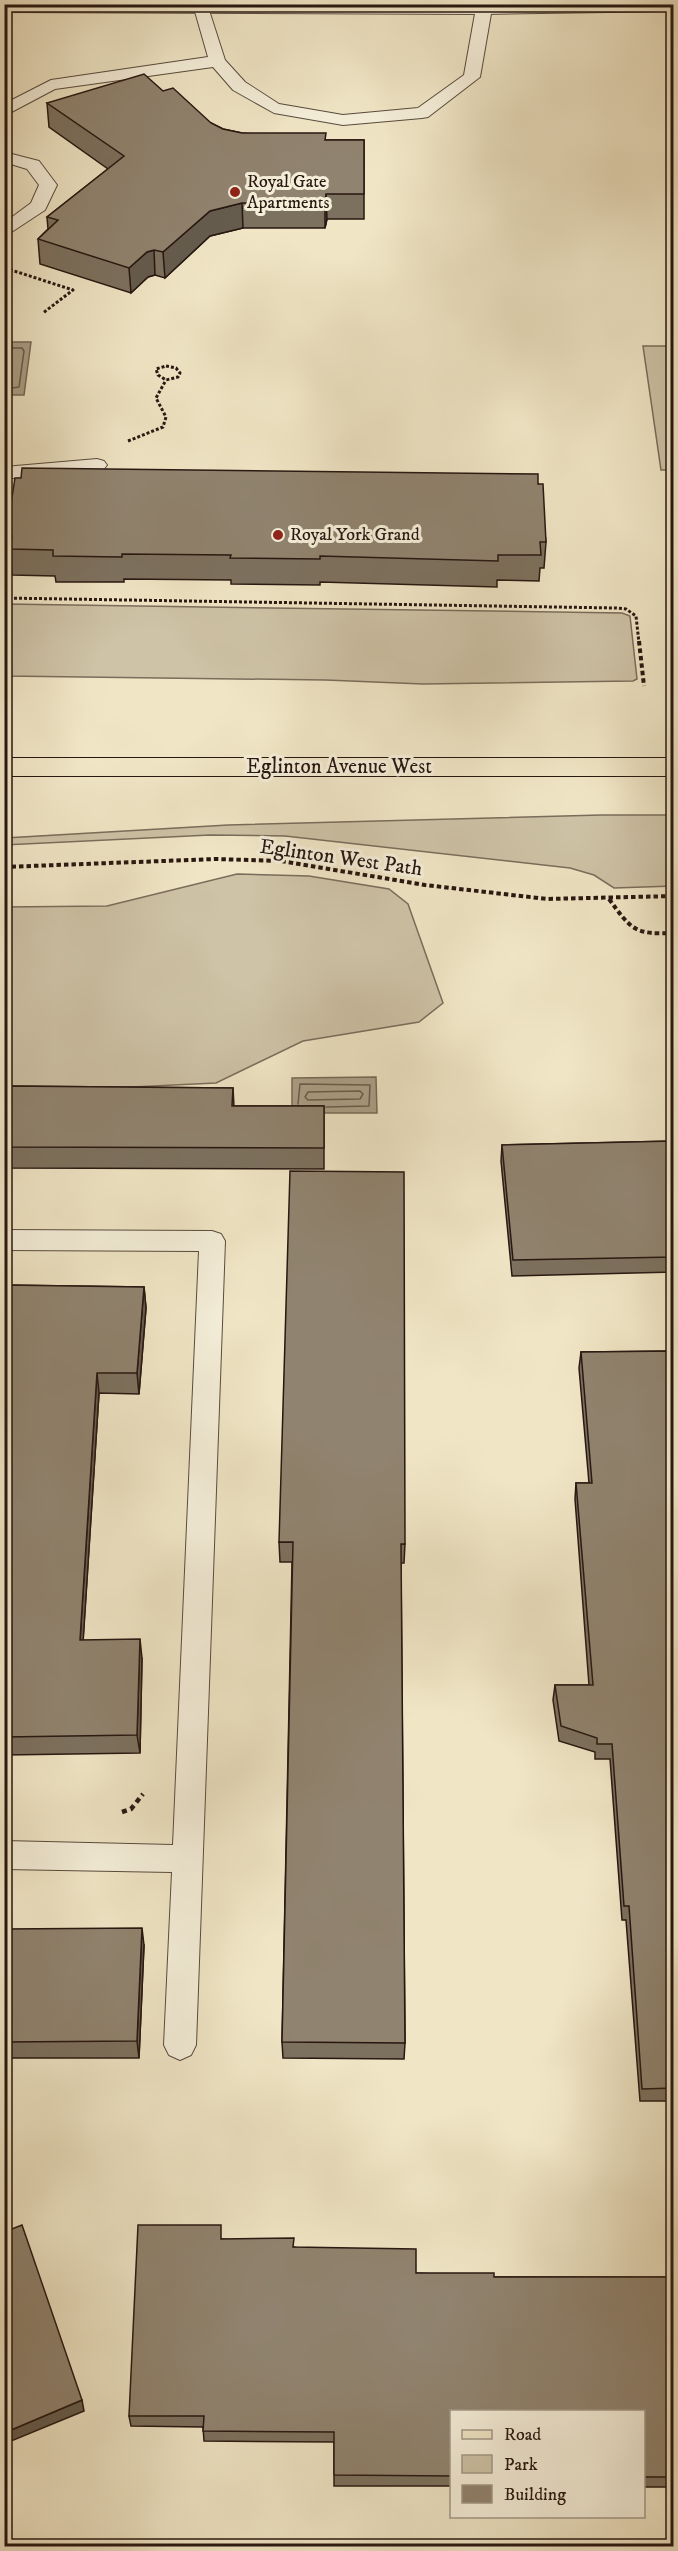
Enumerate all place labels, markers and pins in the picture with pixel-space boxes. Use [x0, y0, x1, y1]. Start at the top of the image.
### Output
place label: Royal Gate Apartments [247, 171, 330, 214]
marker: Royal Gate Apartments [228, 185, 242, 199]
place label: Royal York Grand [290, 524, 420, 546]
marker: Royal York Grand [271, 528, 285, 542]

